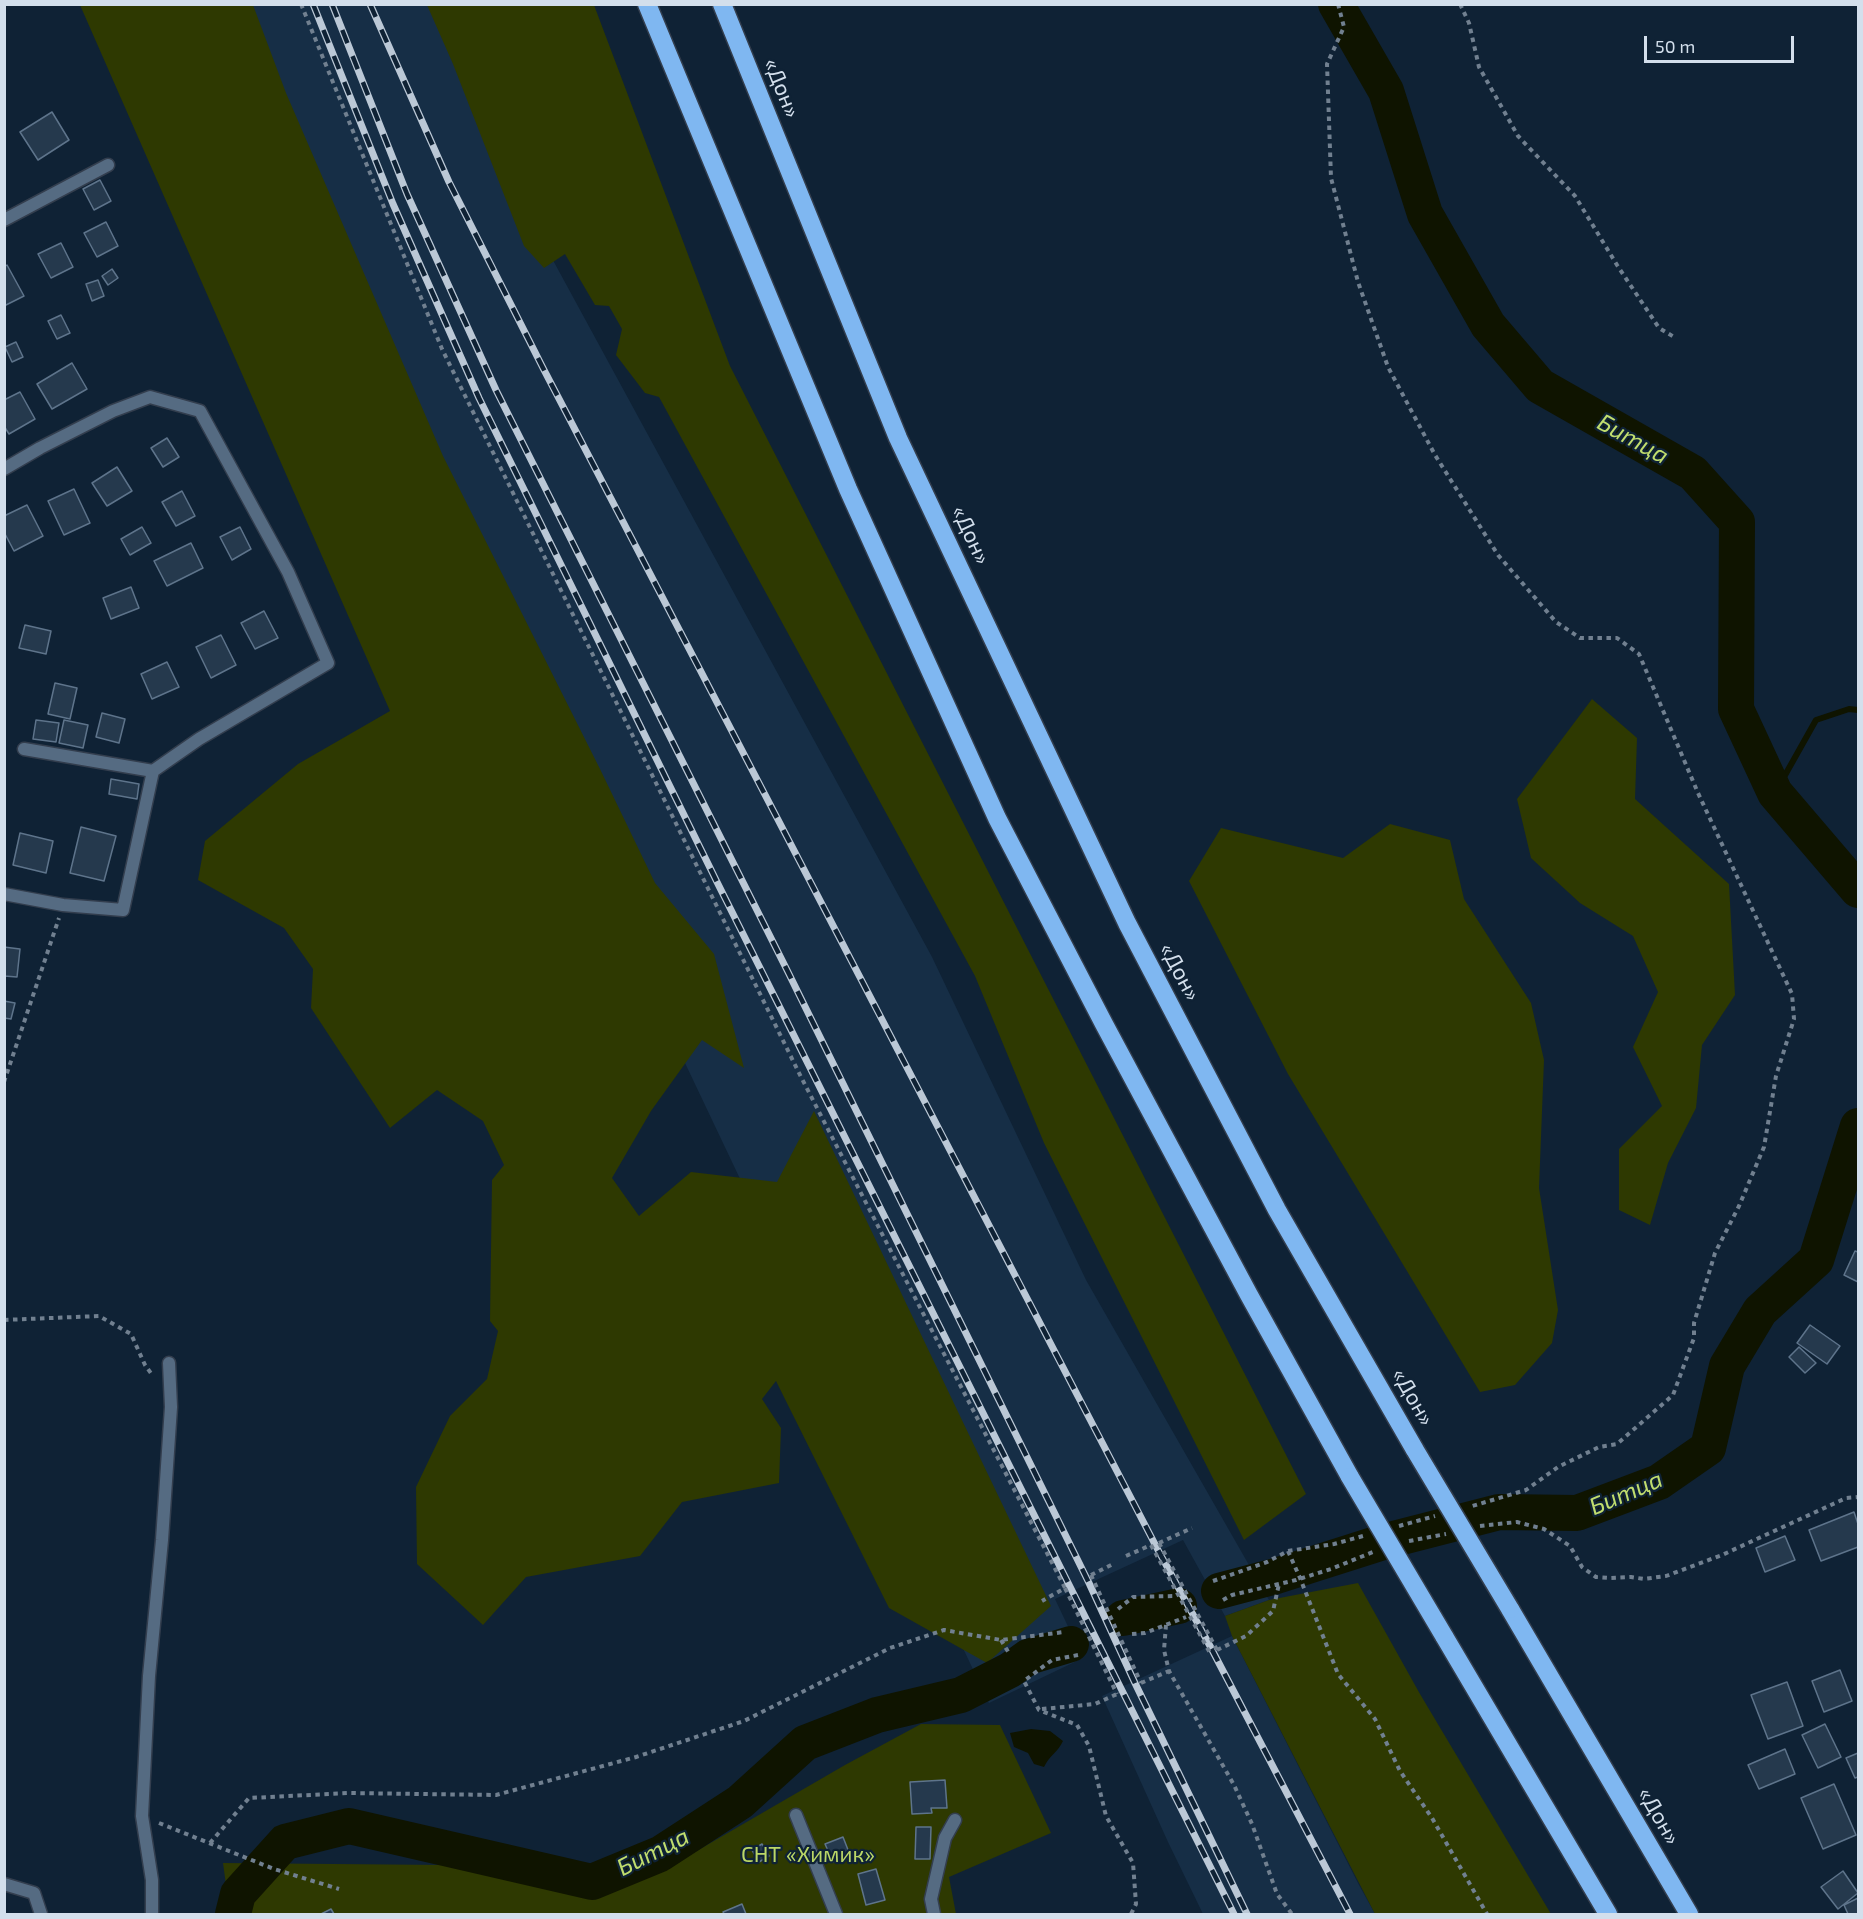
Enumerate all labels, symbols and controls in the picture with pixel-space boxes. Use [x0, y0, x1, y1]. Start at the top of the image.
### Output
scale bar [1647, 24, 1797, 62]
text: 50 m [1655, 35, 1695, 57]
street label: «Дон» [758, 54, 806, 122]
water label: Битца [1592, 408, 1674, 470]
street label: «Дон» [946, 501, 996, 569]
street label: «Дон» [1154, 938, 1206, 1006]
street label: «Дон» [1386, 1364, 1440, 1430]
water label: Битца [1585, 1465, 1667, 1521]
street label: «Дон» [1632, 1783, 1686, 1849]
water label: Битца [612, 1822, 694, 1882]
park label: СНТ «Химик» [741, 1842, 875, 1868]

